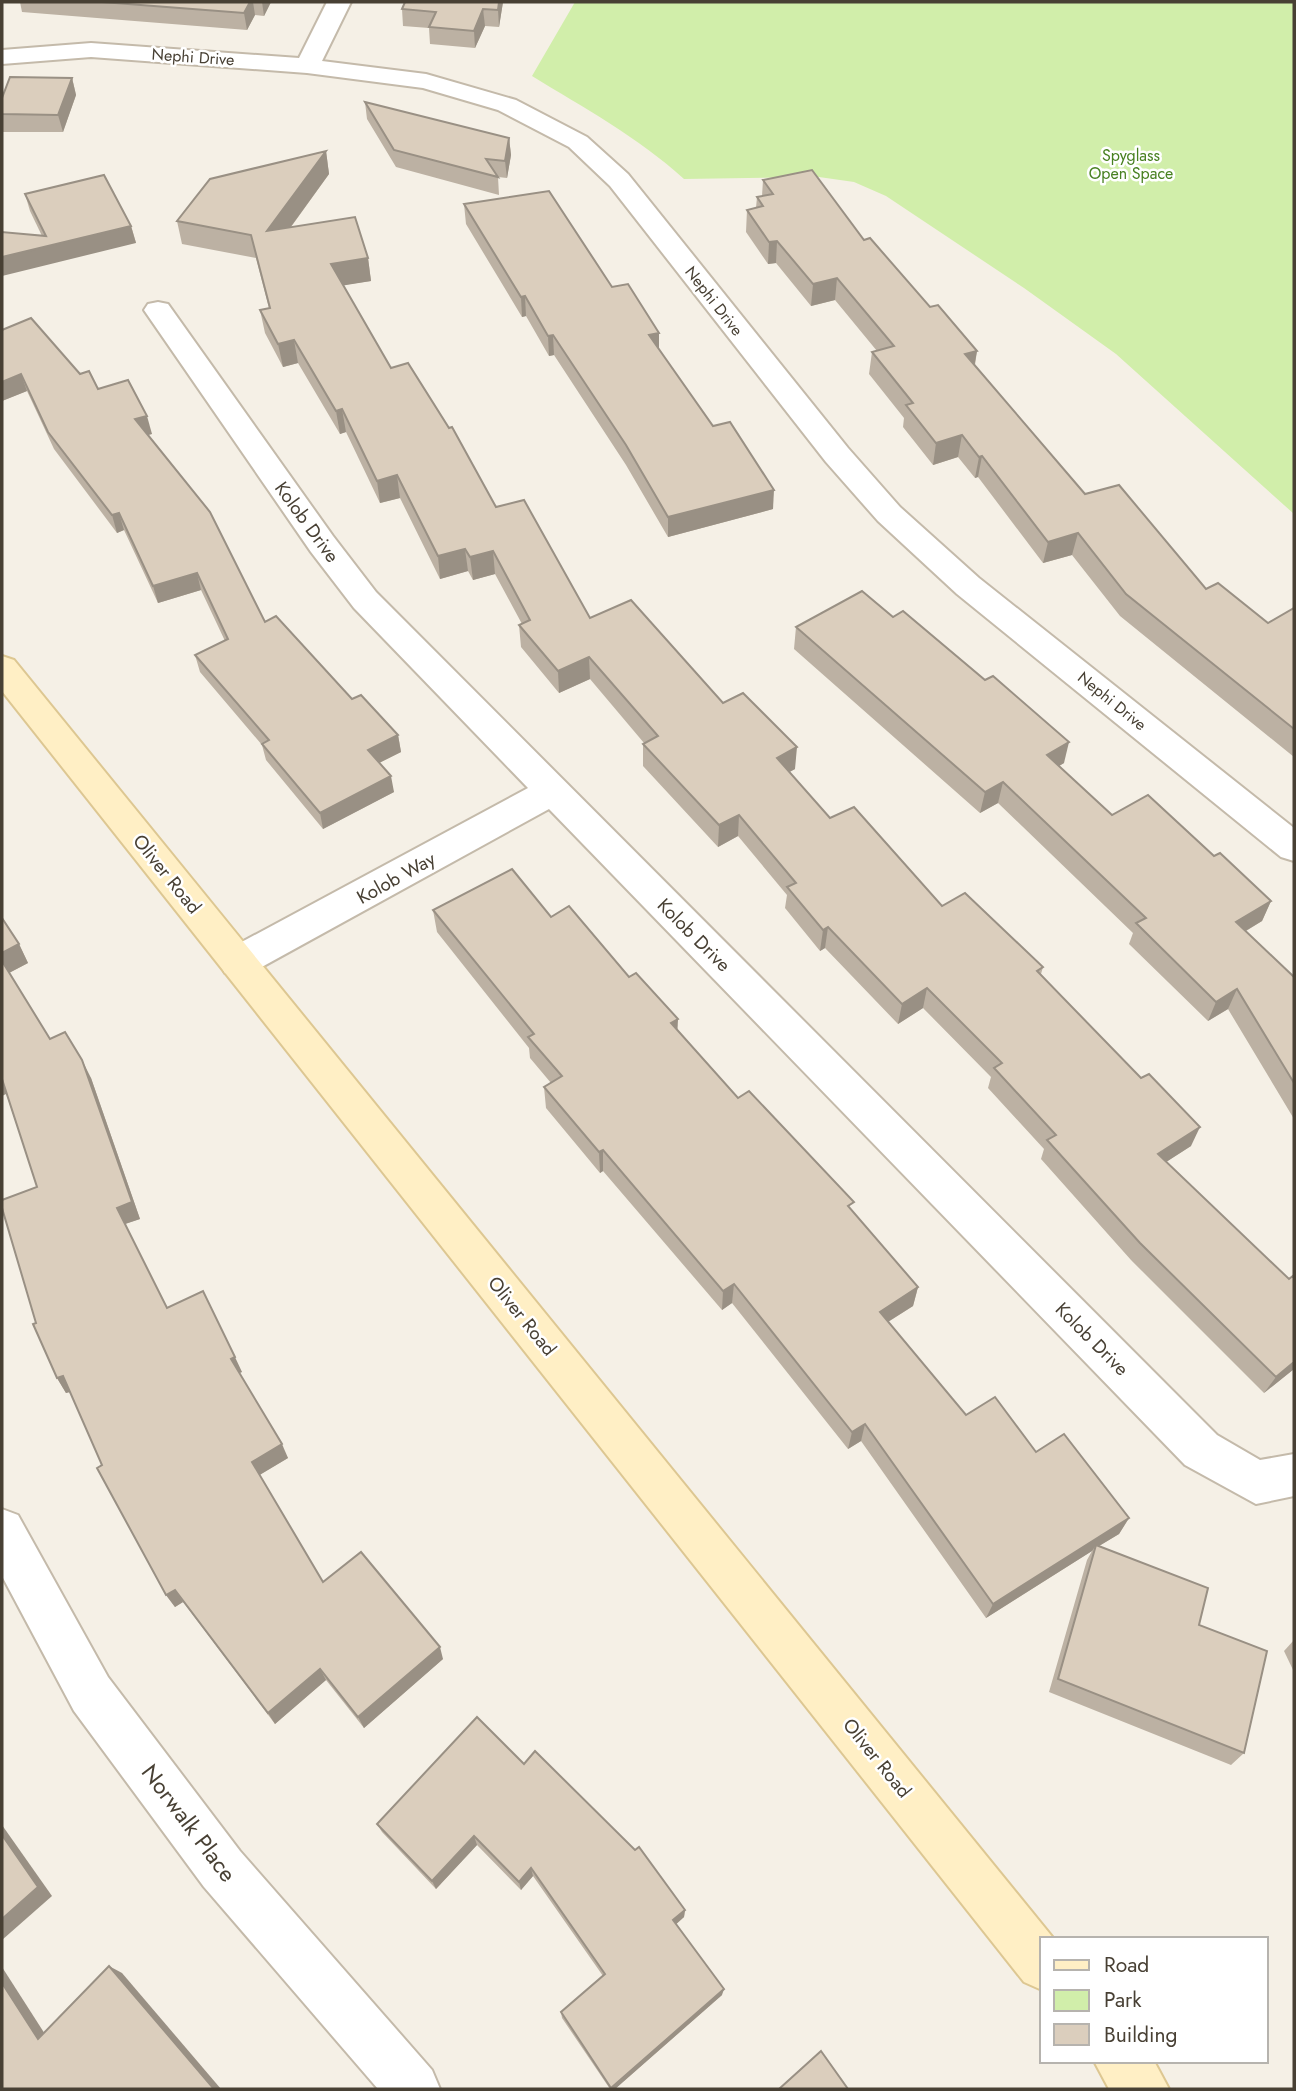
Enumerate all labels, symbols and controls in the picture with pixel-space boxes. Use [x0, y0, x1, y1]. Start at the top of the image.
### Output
street label: Nephi Drive [151, 43, 235, 71]
park label: Spyglass Open Space [1089, 144, 1173, 185]
street label: Nephi Drive [679, 261, 749, 341]
street label: Kolob Drive [268, 476, 346, 568]
street label: Nephi Drive [1073, 666, 1151, 736]
street label: Oliver Road [126, 828, 208, 920]
street label: Kolob Way [352, 845, 441, 911]
street label: Kolob Drive [651, 892, 737, 978]
street label: Oliver Road [481, 1270, 563, 1362]
street label: Kolob Drive [1049, 1296, 1135, 1382]
street label: Oliver Road [836, 1712, 918, 1804]
street label: Norwalk Place [133, 1757, 245, 1889]
legend [1040, 1937, 1268, 2063]
text: Road [1104, 1950, 1149, 1980]
text: Park [1104, 1985, 1142, 2015]
text: Building [1104, 2020, 1177, 2050]

